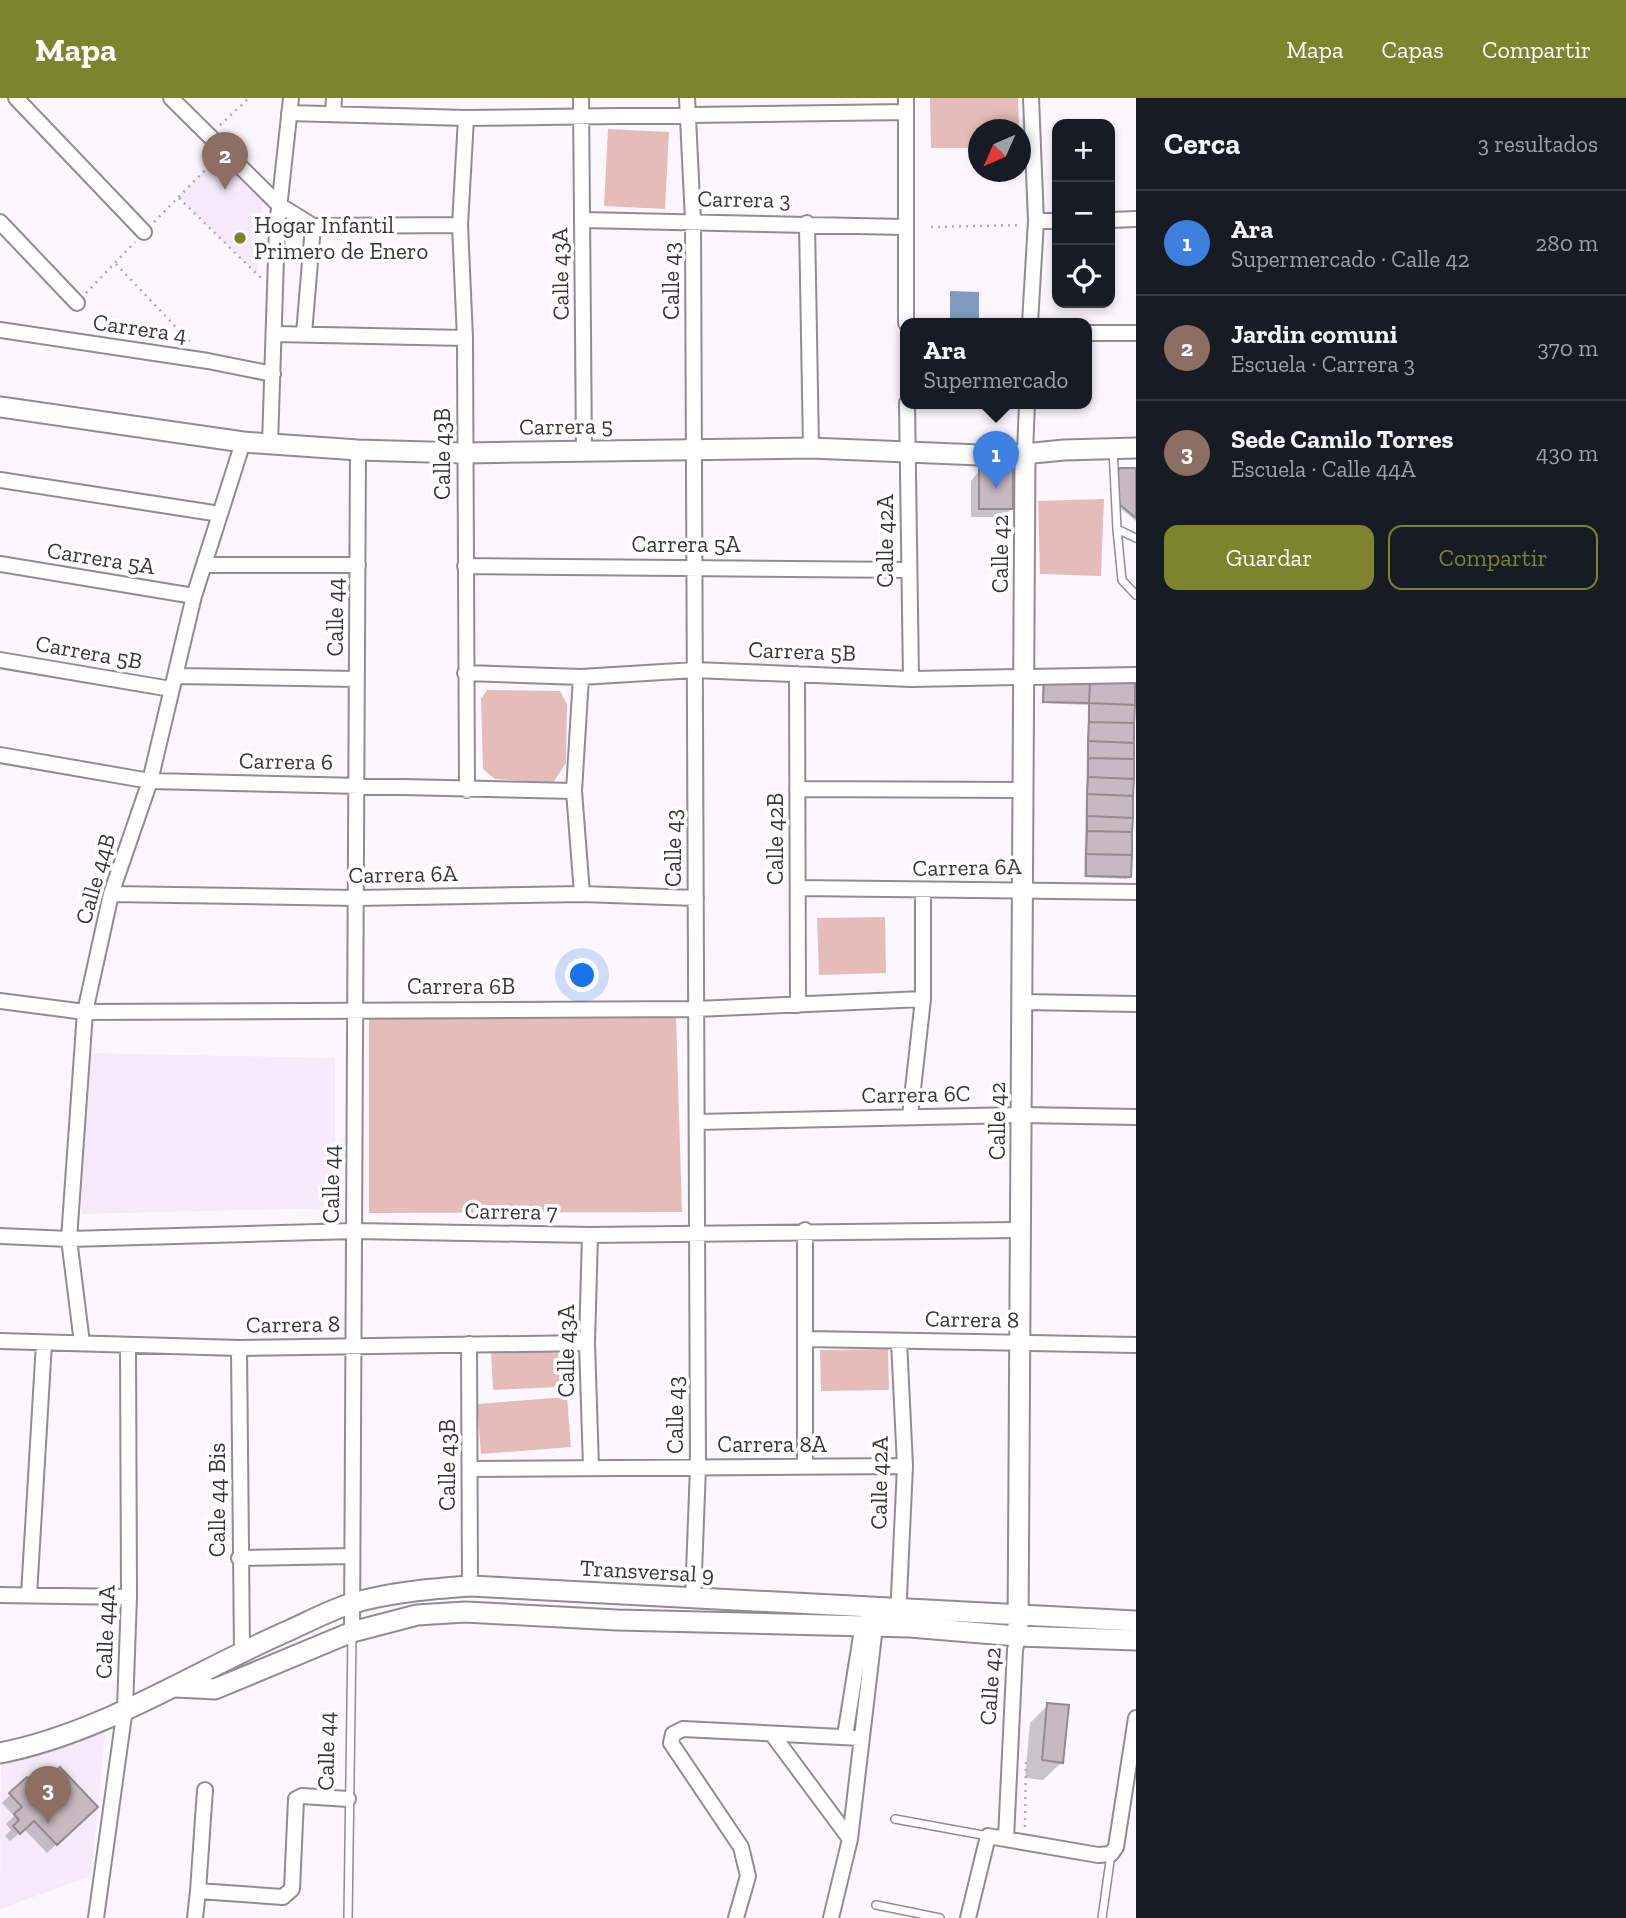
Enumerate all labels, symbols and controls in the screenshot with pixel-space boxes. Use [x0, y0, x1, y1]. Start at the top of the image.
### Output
text: Mapa [35, 30, 117, 69]
text: Mapa [1286, 35, 1343, 64]
text: Capas [1381, 35, 1444, 64]
text: Compartir [1482, 35, 1591, 64]
north arrow [968, 119, 1031, 182]
map controls [1052, 119, 1115, 308]
button: + [1052, 119, 1115, 182]
text: Cerca [1164, 126, 1240, 162]
text: 3 resultados [1478, 130, 1598, 158]
pin: 2 [202, 132, 248, 190]
button: − [1052, 182, 1115, 245]
street label: Carrera 3 [697, 184, 791, 214]
place label: Hogar Infantil Primero de Enero [254, 211, 428, 265]
text: Ara [1231, 213, 1273, 245]
street label: Calle 43A [545, 226, 575, 321]
text: 1 [1182, 229, 1192, 257]
text: 280 m [1535, 229, 1598, 257]
marker: Hogar Infantil Primero de Enero [232, 230, 248, 246]
street label: Calle 43 [657, 242, 685, 320]
button: locate [1052, 245, 1115, 308]
text: Supermercado · Calle 42 [1231, 245, 1470, 273]
street label: Carrera 4 [91, 308, 189, 348]
popup [900, 318, 1092, 409]
text: Jardin comuni [1231, 318, 1397, 350]
text: Ara [924, 334, 966, 366]
text: 2 [1181, 334, 1193, 362]
text: 370 m [1538, 334, 1598, 362]
text: Escuela · Carrera 3 [1231, 350, 1415, 378]
text: Supermercado [924, 366, 1068, 394]
street label: Calle 43B [428, 408, 456, 500]
street label: Carrera 5 [519, 411, 613, 441]
text: Sede Camilo Torres [1231, 423, 1453, 455]
pin: 1 [973, 431, 1019, 489]
text: 3 [1181, 439, 1193, 467]
text: 430 m [1536, 439, 1598, 467]
text: Escuela · Calle 44A [1231, 455, 1416, 483]
street label: Calle 42A [871, 493, 899, 588]
street label: Calle 42 [986, 515, 1014, 593]
button: Guardar [1164, 525, 1374, 590]
button: Compartir [1388, 525, 1598, 590]
street label: Carrera 5A [632, 530, 741, 558]
street label: Carrera 5A [45, 536, 158, 581]
street label: Calle 44 [321, 577, 349, 657]
street label: Carrera 5B [34, 629, 144, 675]
street label: Carrera 5B [748, 635, 856, 667]
street label: Carrera 6 [239, 746, 333, 776]
street label: Calle 42B [761, 793, 789, 885]
street label: Calle 43 [659, 809, 687, 887]
street label: Calle 44B [69, 830, 121, 928]
street label: Carrera 6A [912, 852, 1023, 882]
street label: Carrera 6A [348, 859, 459, 889]
your location [565, 958, 599, 992]
street label: Carrera 6B [407, 972, 515, 1000]
street label: Carrera 6C [861, 1079, 971, 1109]
street label: Calle 42 [983, 1082, 1011, 1160]
street label: Calle 44 [317, 1144, 345, 1224]
street label: Carrera 7 [464, 1196, 558, 1226]
street label: Calle 43A [552, 1304, 580, 1397]
street label: Carrera 8 [925, 1304, 1019, 1334]
street label: Carrera 8 [246, 1309, 340, 1339]
street label: Calle 43 [661, 1376, 689, 1454]
street label: Calle 43B [433, 1419, 461, 1511]
street label: Carrera 8A [717, 1430, 828, 1458]
street label: Calle 42A [864, 1435, 894, 1530]
street label: Calle 44 Bis [203, 1443, 231, 1557]
street label: Transversal 9 [579, 1554, 715, 1588]
street label: Calle 44A [89, 1583, 121, 1679]
street label: Calle 42 [973, 1646, 1007, 1726]
street label: Calle 44 [311, 1711, 341, 1791]
pin: 3 [25, 1766, 71, 1824]

